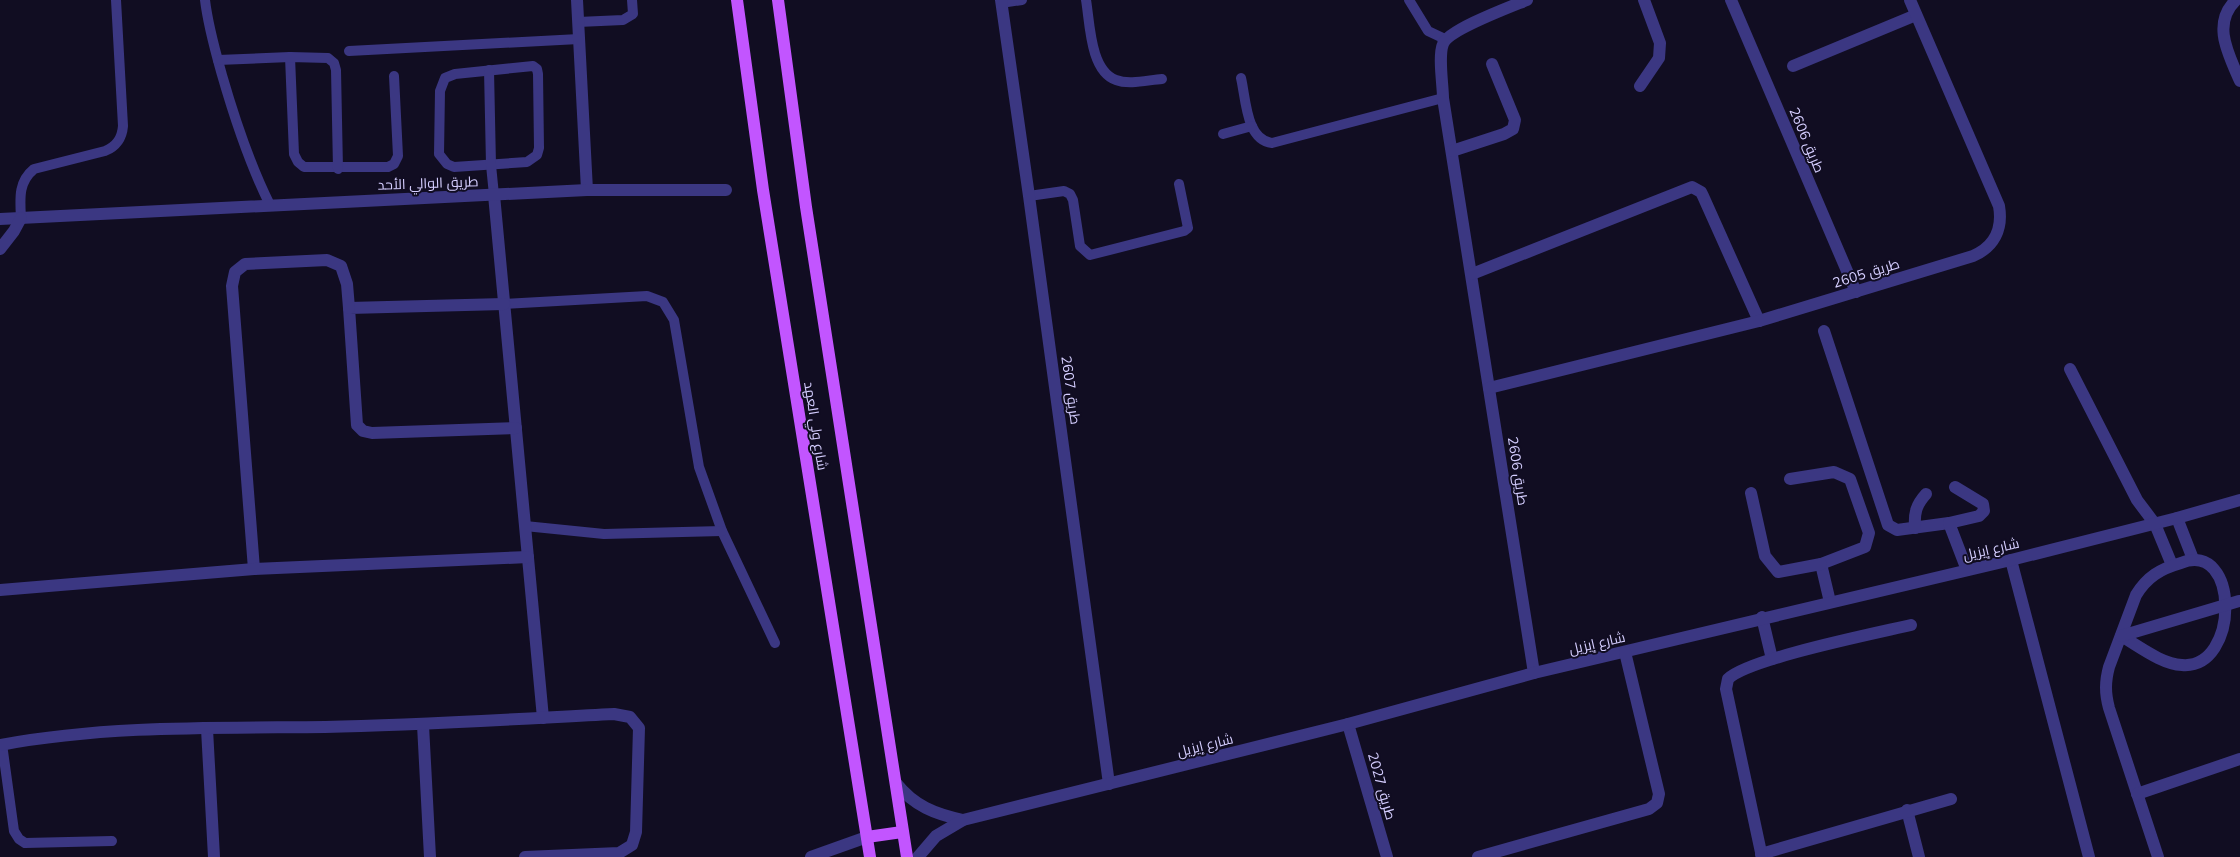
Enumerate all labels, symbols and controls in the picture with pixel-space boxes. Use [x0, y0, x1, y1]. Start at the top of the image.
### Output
street label: طريق 2606 [1784, 105, 1829, 176]
street label: طريق الوالي الأحد [377, 172, 479, 197]
street label: طريق 2605 [1830, 254, 1902, 293]
street label: طريق 2607 [1056, 354, 1085, 426]
street label: شارع ولي العهد [797, 380, 832, 472]
street label: طريق 2606 [1503, 435, 1532, 507]
street label: شارع إيزيل [1961, 534, 2021, 565]
street label: شارع إيزيل [1567, 628, 1627, 659]
street label: شارع إيزيل [1175, 729, 1235, 762]
street label: طريق 2027 [1363, 750, 1400, 822]

